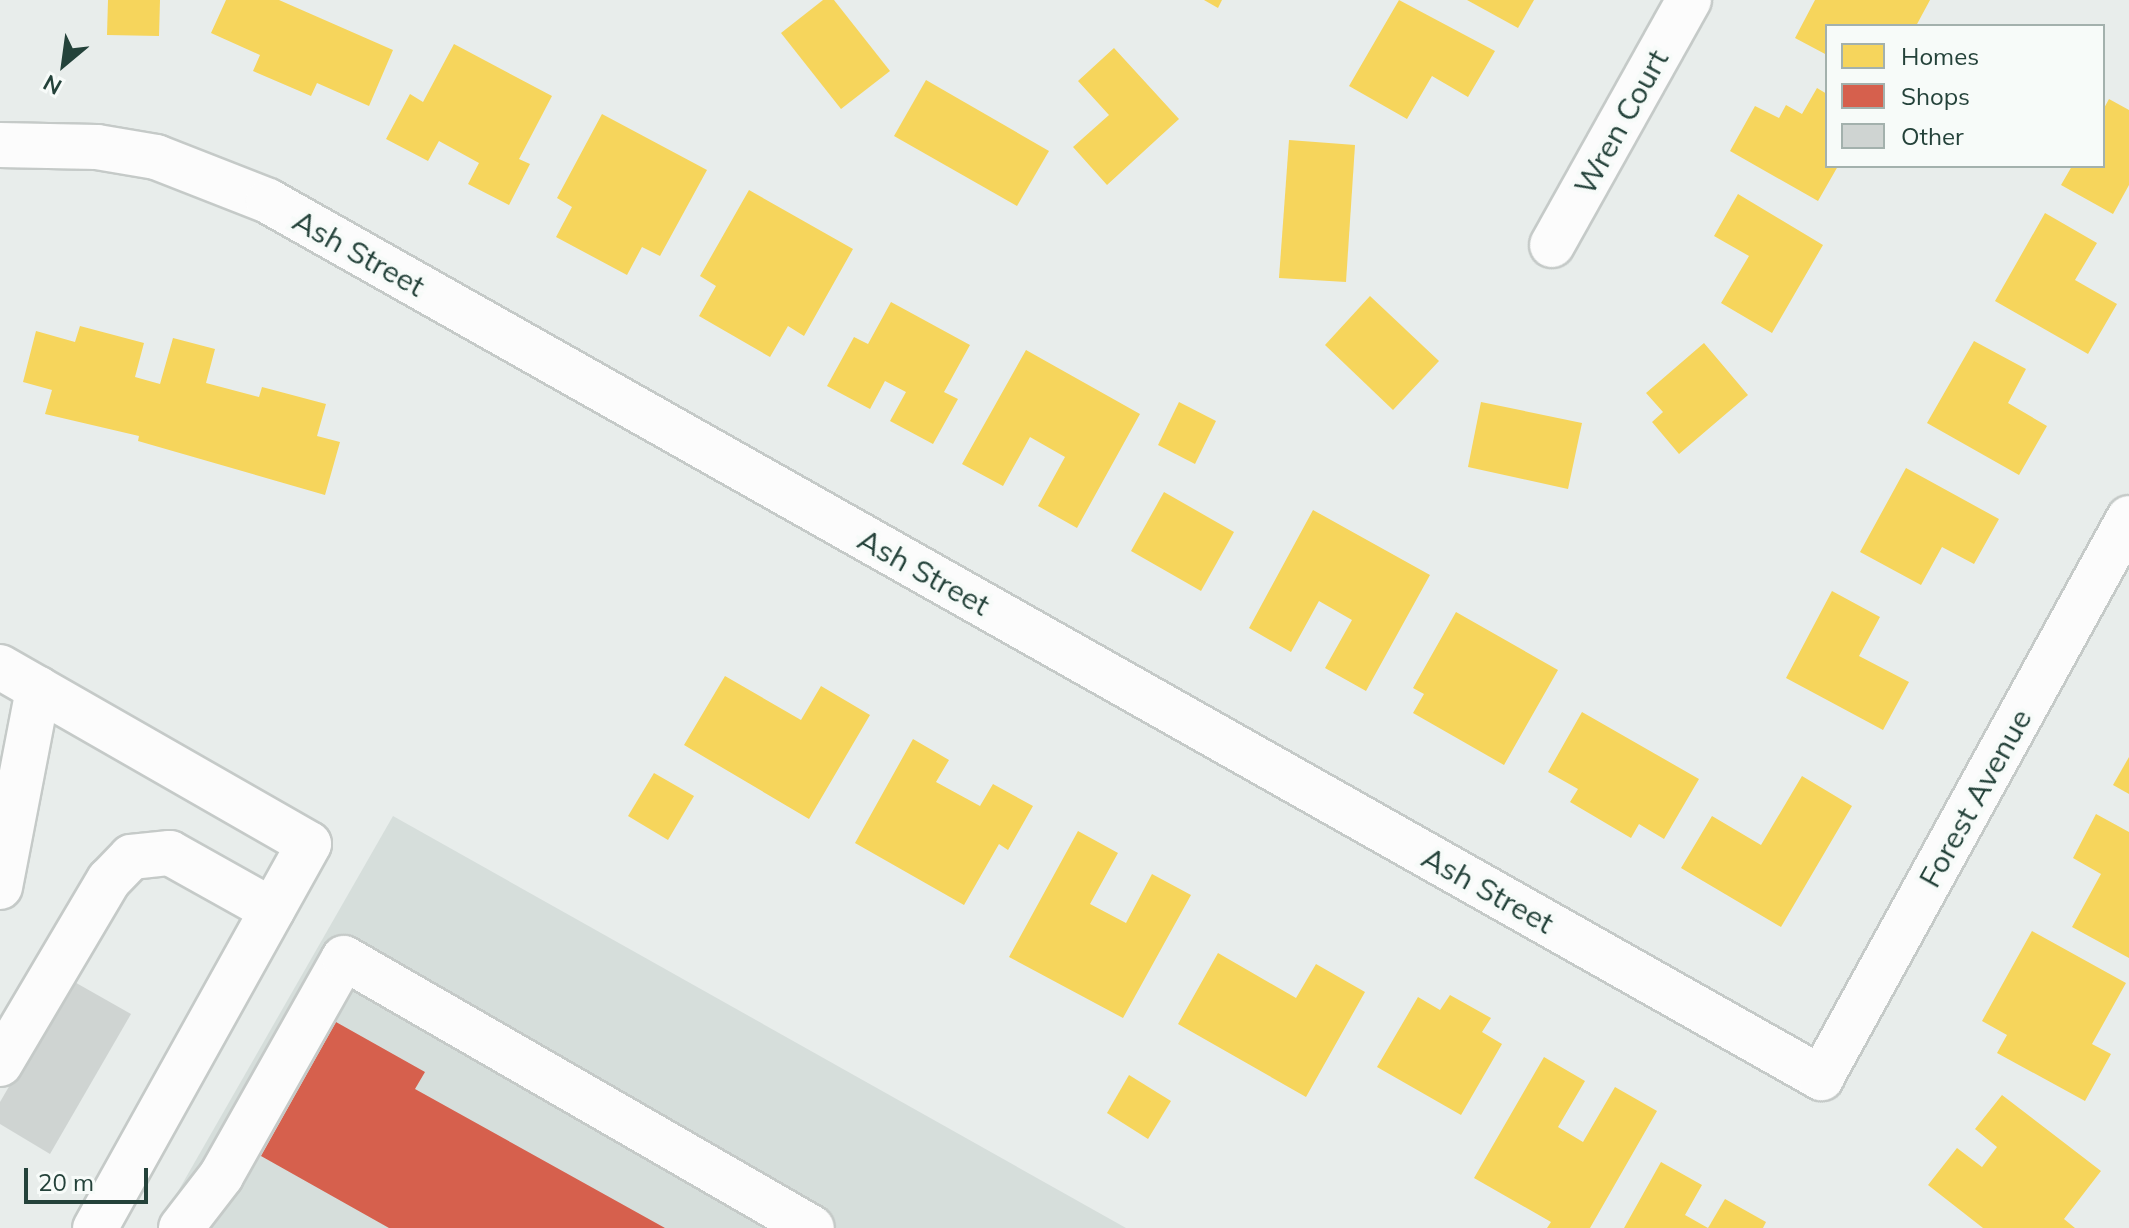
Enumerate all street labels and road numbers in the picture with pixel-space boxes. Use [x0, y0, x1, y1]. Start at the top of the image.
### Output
street label: Wren Court [1566, 43, 1676, 201]
street label: Ash Street [287, 202, 431, 304]
street label: Ash Street [852, 521, 996, 623]
street label: Forest Avenue [1911, 703, 2039, 893]
street label: Ash Street [1416, 839, 1560, 941]

